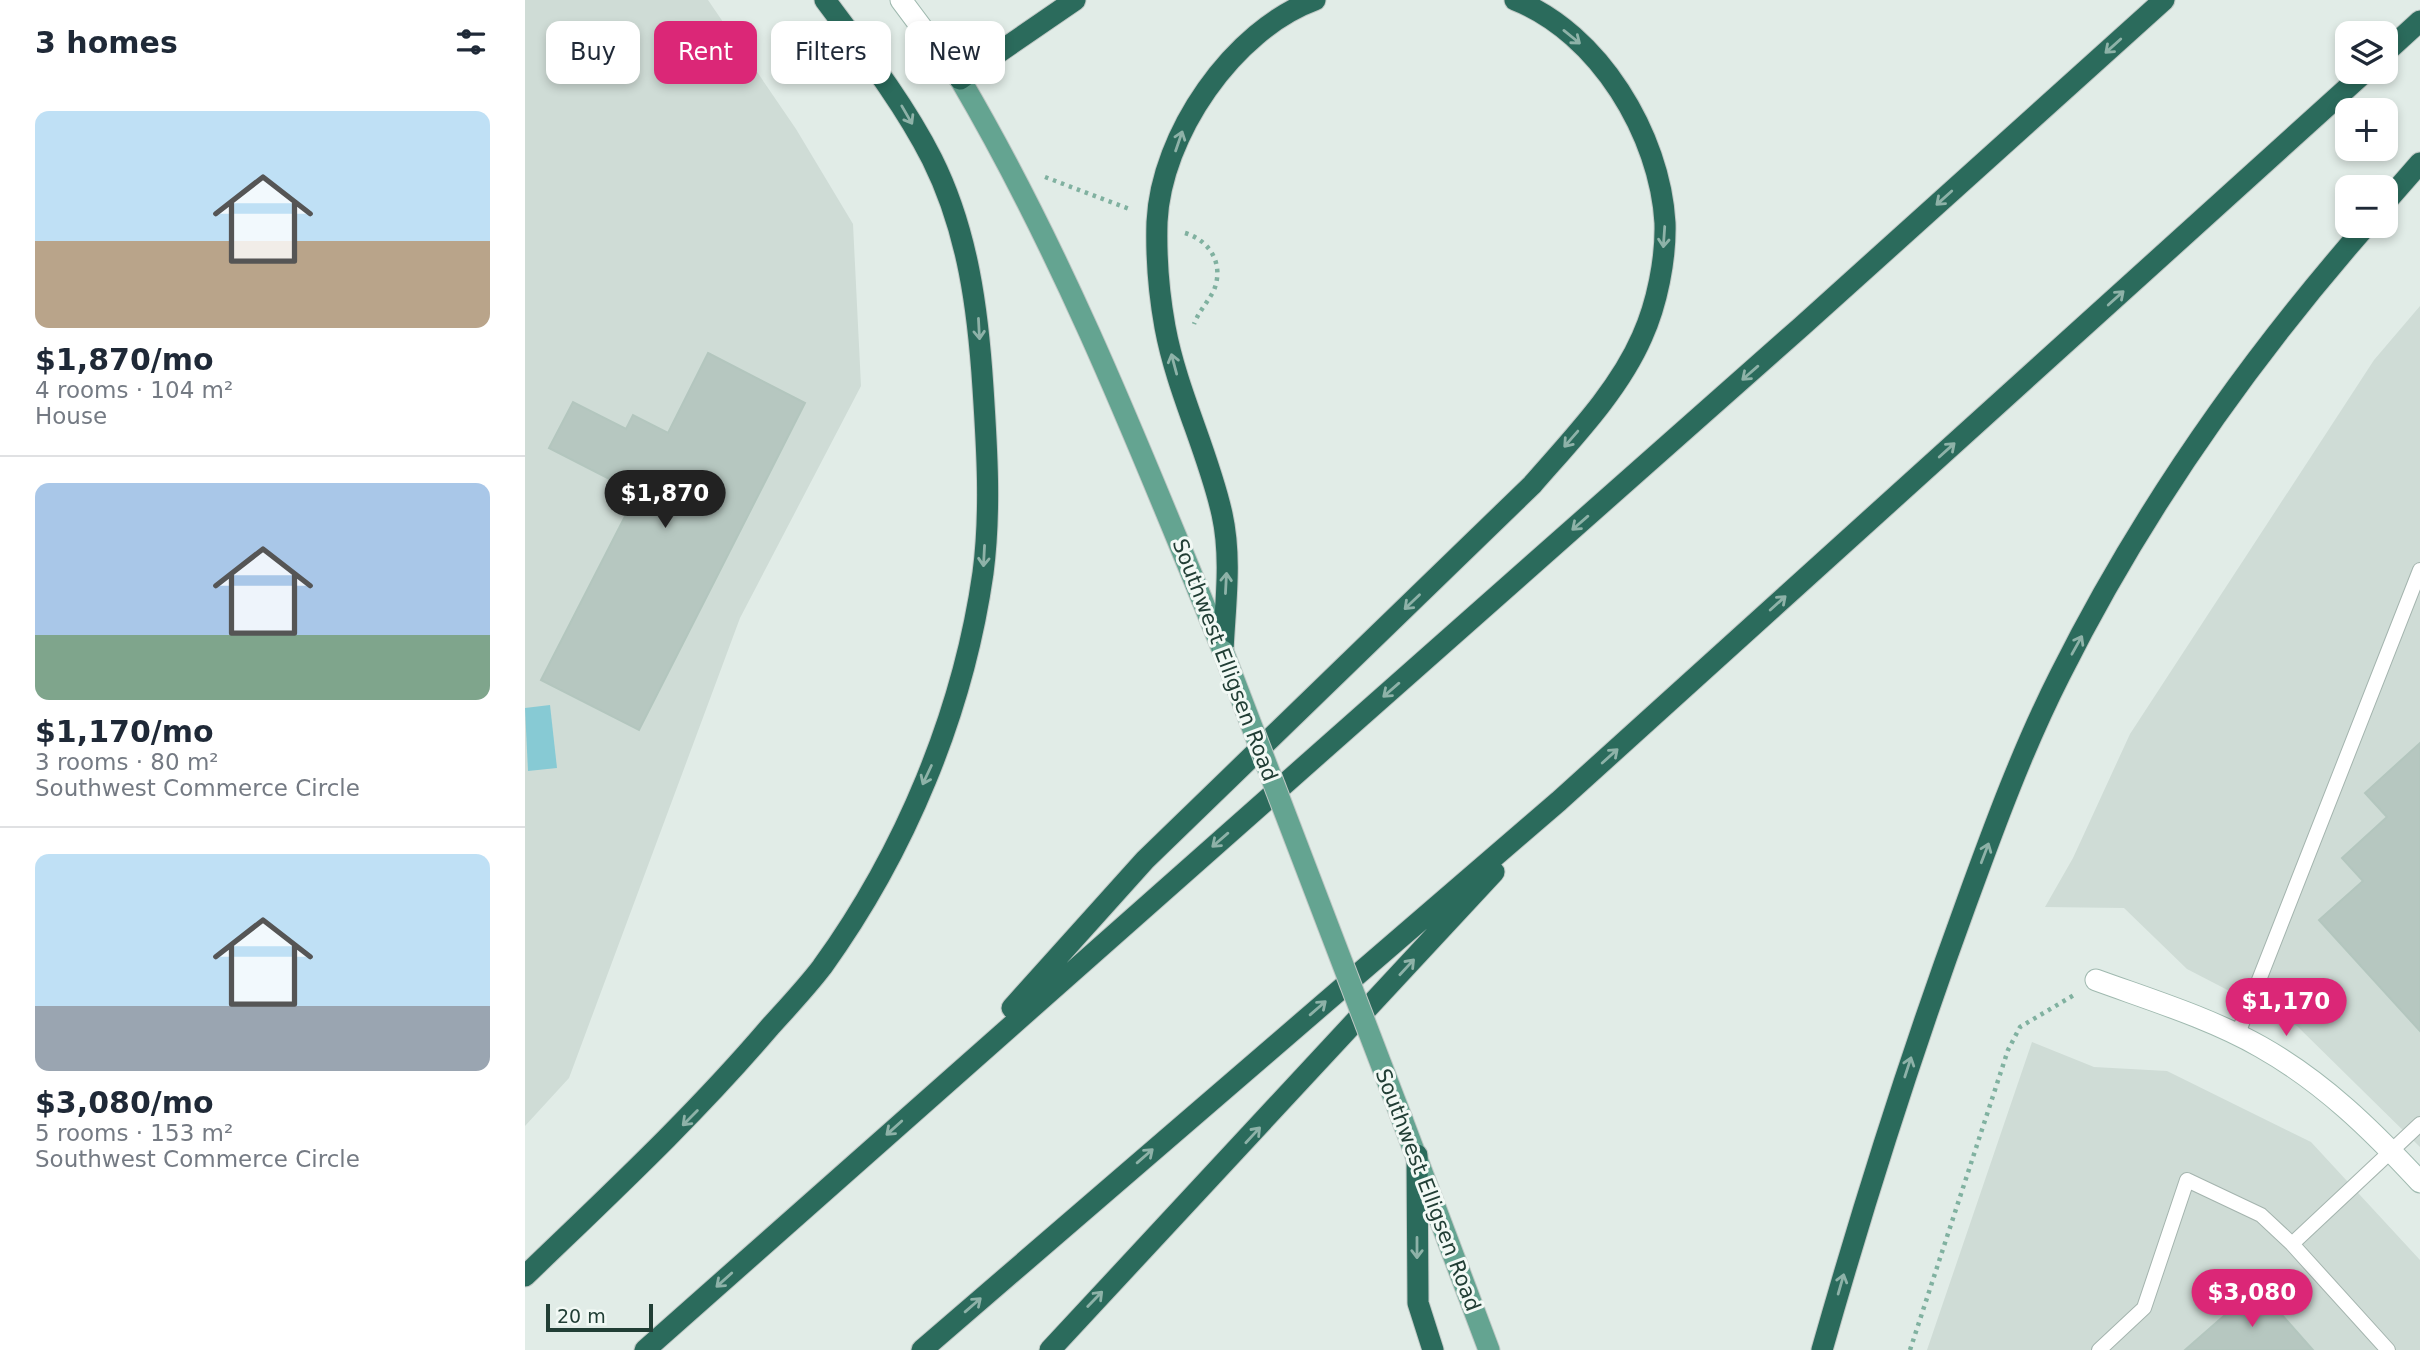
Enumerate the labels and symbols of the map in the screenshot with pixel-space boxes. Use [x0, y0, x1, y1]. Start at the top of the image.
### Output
one-way arrow [1562, 29, 1580, 45]
one-way arrow [2104, 38, 2122, 54]
one-way arrow [900, 105, 914, 125]
one-way arrow [1174, 130, 1186, 152]
one-way arrow [1936, 190, 1954, 206]
one-way arrow [1657, 225, 1670, 248]
one-way arrow [2106, 290, 2124, 306]
one-way arrow [973, 317, 986, 340]
one-way arrow [1167, 353, 1180, 375]
one-way arrow [1741, 365, 1759, 381]
one-way arrow [1563, 430, 1579, 448]
one-way arrow [1938, 442, 1956, 458]
pin: $1,870 [608, 470, 722, 530]
one-way arrow [1571, 515, 1589, 531]
street label: Southwest Elligsen Road [1168, 535, 1282, 785]
one-way arrow [977, 544, 990, 567]
one-way arrow [1220, 572, 1233, 595]
one-way arrow [1403, 594, 1421, 610]
one-way arrow [1769, 595, 1787, 611]
one-way arrow [2071, 635, 2084, 656]
one-way arrow [1382, 682, 1400, 698]
one-way arrow [1600, 748, 1618, 764]
one-way arrow [920, 764, 933, 785]
one-way arrow [1211, 832, 1229, 848]
one-way arrow [1980, 842, 1992, 864]
one-way arrow [1398, 959, 1415, 976]
pin: $1,170 [2229, 978, 2343, 1038]
one-way arrow [1309, 1000, 1327, 1016]
one-way arrow [1903, 1056, 1916, 1078]
street label: Southwest Elligsen Road [1371, 1065, 1485, 1315]
one-way arrow [682, 1109, 699, 1126]
one-way arrow [885, 1120, 903, 1136]
one-way arrow [1244, 1127, 1261, 1144]
one-way arrow [1136, 1148, 1154, 1164]
one-way arrow [1410, 1236, 1424, 1259]
pin: $3,080 [2195, 1270, 2309, 1329]
one-way arrow [716, 1271, 734, 1287]
one-way arrow [1835, 1274, 1848, 1296]
one-way arrow [1087, 1291, 1104, 1308]
one-way arrow [964, 1297, 982, 1313]
scale bar [546, 1301, 653, 1333]

